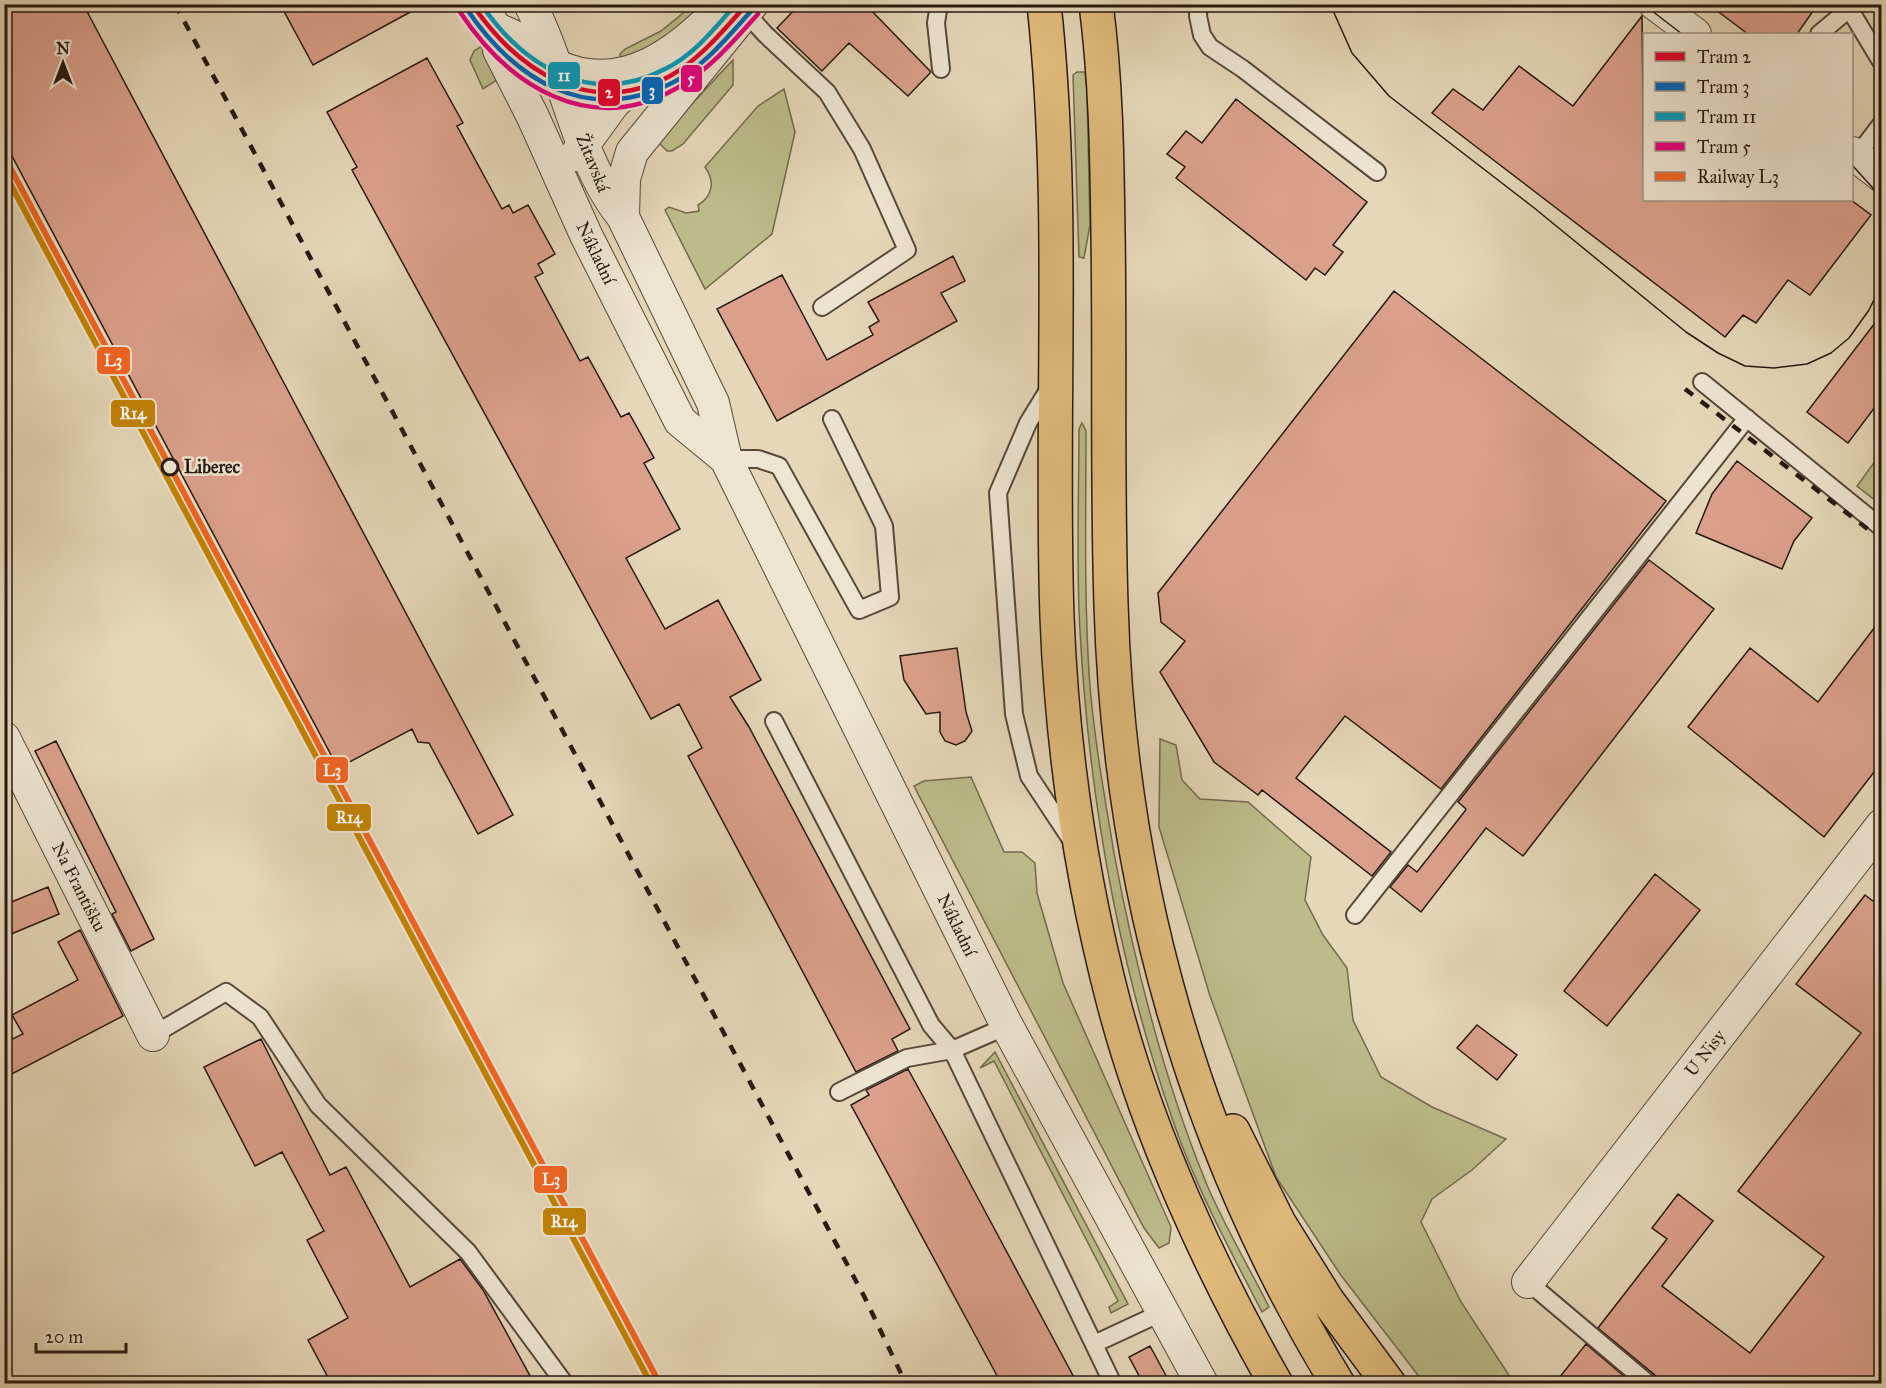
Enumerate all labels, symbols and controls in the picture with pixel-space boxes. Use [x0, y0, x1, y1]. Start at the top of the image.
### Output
north arrow [33, 33, 93, 93]
legend [1643, 33, 1853, 201]
text: N [56, 39, 70, 58]
text: Tram 2 [1697, 46, 1751, 68]
line badge: 11 [547, 61, 581, 90]
line badge: 5 [680, 64, 703, 93]
text: 11 [558, 66, 571, 85]
text: 5 [687, 69, 695, 88]
line badge: 3 [641, 76, 664, 105]
text: Tram 3 [1697, 76, 1749, 98]
line badge: 2 [597, 78, 621, 107]
text: 3 [649, 81, 655, 101]
text: 2 [605, 83, 614, 102]
text: Tram 11 [1697, 106, 1756, 128]
street label: Žitavská [571, 130, 617, 196]
text: Tram 5 [1697, 136, 1751, 158]
text: Railway L3 [1697, 166, 1779, 188]
street label: Nákladní [571, 218, 621, 289]
line badge: L3 [96, 346, 131, 375]
text: L3 [104, 351, 122, 371]
line badge: R14 [110, 399, 156, 428]
text: R14 [120, 404, 147, 424]
place label: Liberec [184, 456, 241, 478]
marker: Liberec [161, 458, 179, 476]
line badge: L3 [315, 756, 349, 784]
text: L3 [323, 761, 341, 781]
line badge: R14 [326, 803, 372, 832]
text: R14 [336, 808, 363, 828]
street label: Na Františku [47, 839, 111, 936]
street label: Nákladní [932, 890, 982, 961]
street label: U Nisy [1680, 1025, 1730, 1081]
line badge: L3 [533, 1165, 568, 1194]
text: L3 [542, 1170, 560, 1190]
line badge: R14 [542, 1207, 587, 1236]
text: R14 [551, 1212, 578, 1232]
scale bar [36, 1316, 126, 1354]
text: 20 m [45, 1326, 83, 1348]

